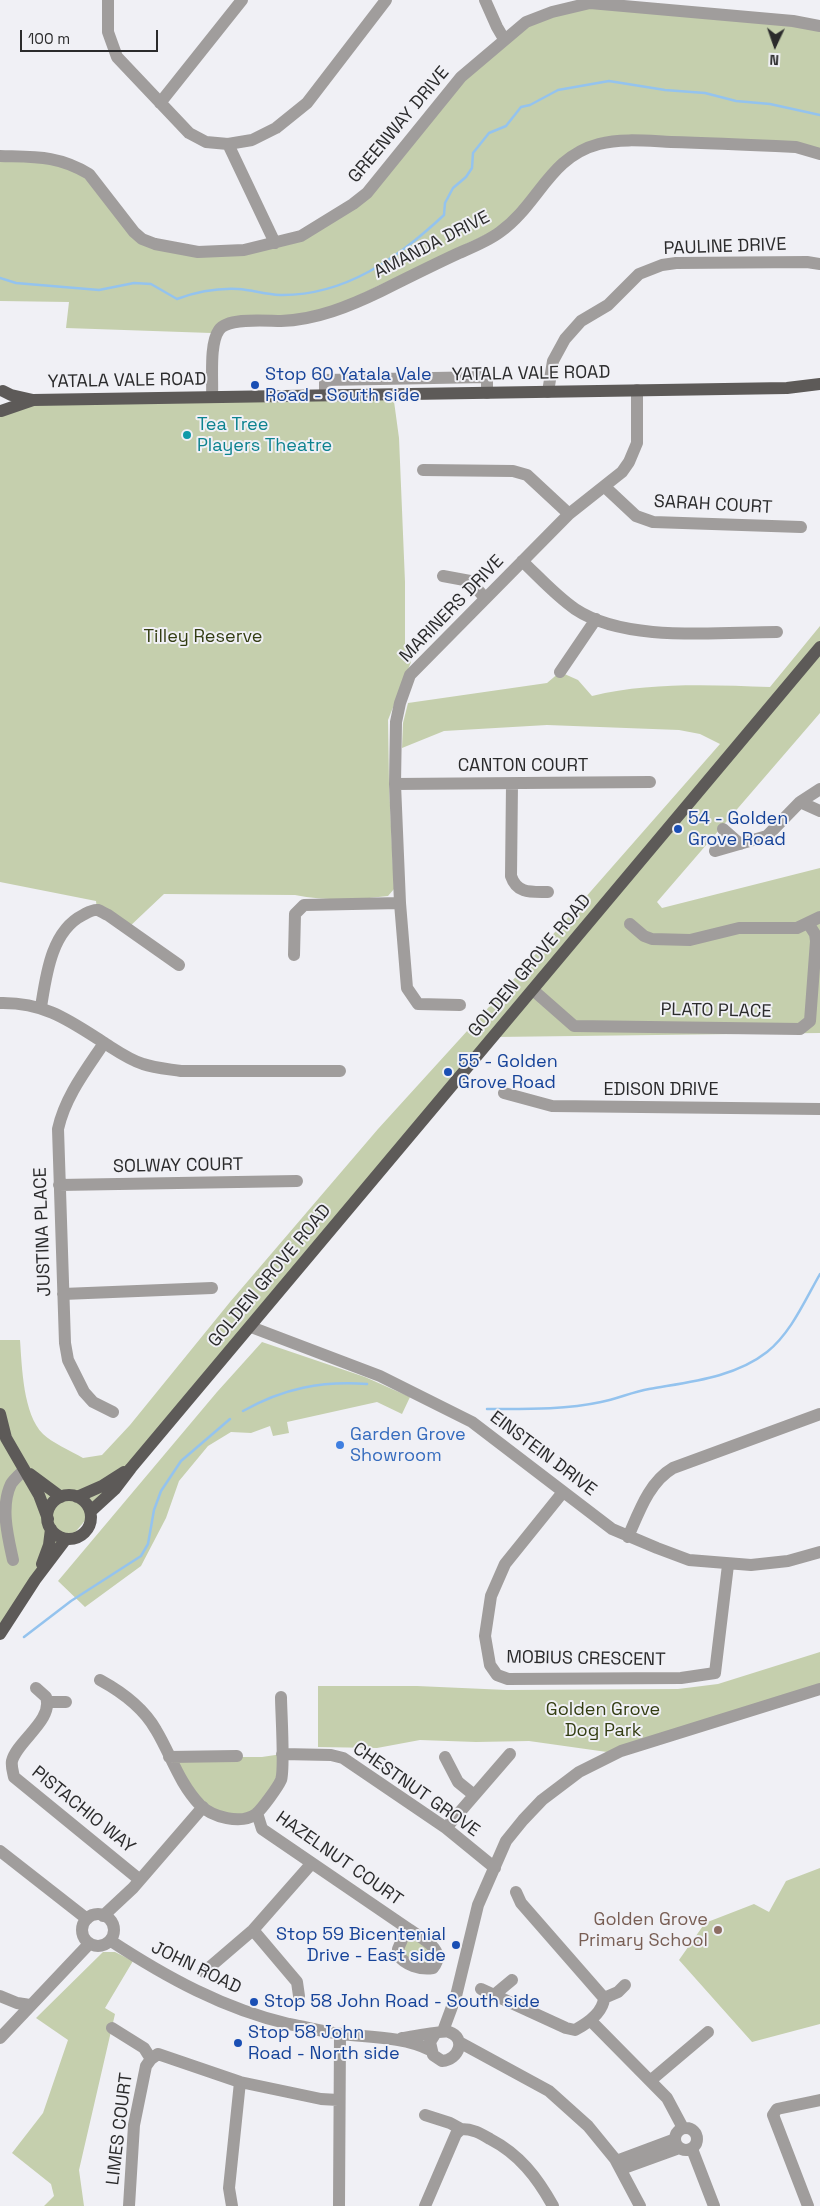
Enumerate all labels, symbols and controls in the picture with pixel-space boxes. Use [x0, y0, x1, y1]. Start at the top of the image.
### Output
scale bar [22, 20, 160, 52]
north arrow [750, 20, 800, 70]
text: 100 m [28, 29, 70, 48]
text: N [769, 51, 779, 69]
street label: GREENWAY DRIVE [344, 62, 454, 188]
street label: AMANDA DRIVE [371, 207, 493, 283]
street label: PAULINE DRIVE [663, 234, 787, 260]
street label: YATALA VALE ROAD [452, 362, 610, 386]
place label: Stop 60 Yatala Vale Road - South side [265, 364, 432, 406]
street label: YATALA VALE ROAD [48, 369, 206, 393]
marker: Stop 60 Yatala Vale Road - South side [249, 379, 261, 391]
place label: Tea Tree Players Theatre [197, 414, 332, 456]
marker: Tea Tree Players Theatre [181, 429, 193, 441]
street label: SARAH COURT [653, 491, 773, 519]
street label: MARINERS DRIVE [395, 551, 509, 667]
park label: Tilley Reserve [144, 626, 262, 648]
street label: CANTON COURT [458, 755, 588, 777]
place label: 54 - Golden Grove Road [688, 808, 788, 851]
marker: 54 - Golden Grove Road [672, 823, 684, 835]
street label: GOLDEN GROVE ROAD [464, 890, 596, 1042]
street label: PLATO PLACE [660, 999, 772, 1023]
place label: 55 - Golden Grove Road [458, 1051, 558, 1094]
marker: 55 - Golden Grove Road [442, 1066, 454, 1078]
street label: EDISON DRIVE [603, 1079, 719, 1101]
street label: SOLWAY COURT [113, 1154, 243, 1178]
street label: JUSTINA PLACE [30, 1167, 56, 1297]
street label: GOLDEN GROVE ROAD [204, 1200, 336, 1352]
street label: EINSTEIN DRIVE [486, 1407, 600, 1501]
place label: Garden Grove Showroom [350, 1424, 466, 1466]
marker: Garden Grove Showroom [334, 1439, 346, 1451]
street label: MOBIUS CRESCENT [506, 1647, 666, 1671]
park label: Golden Grove Dog Park [546, 1699, 660, 1742]
street label: CHESTNUT GROVE [348, 1738, 484, 1842]
street label: PISTACHIO WAY [27, 1762, 139, 1858]
street label: HAZELNUT COURT [271, 1807, 407, 1911]
place label: Golden Grove Primary School [578, 1909, 708, 1952]
place label: Stop 59 Bicentenial Drive - East side [276, 1924, 446, 1966]
marker: Golden Grove Primary School [712, 1924, 724, 1936]
street label: JOHN ROAD [148, 1937, 244, 1999]
marker: Stop 59 Bicentenial Drive - East side [450, 1939, 462, 1951]
place label: Stop 58 John Road - South side [264, 1991, 540, 2013]
marker: Stop 58 John Road - South side [248, 1996, 260, 2008]
place label: Stop 58 John Road - North side [248, 2022, 400, 2064]
marker: Stop 58 John Road - North side [232, 2037, 244, 2049]
street label: LIMES COURT [102, 2072, 138, 2186]

